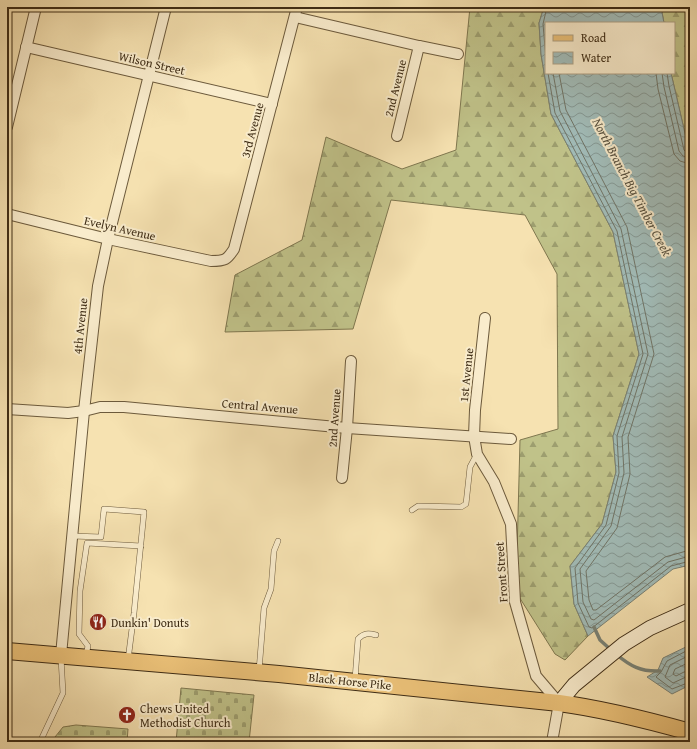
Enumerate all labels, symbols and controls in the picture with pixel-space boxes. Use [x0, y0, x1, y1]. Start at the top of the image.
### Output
legend [545, 22, 675, 74]
text: Road [581, 29, 607, 46]
street label: Wilson Street [117, 47, 188, 79]
text: Water [581, 49, 611, 66]
street label: 2nd Avenue [380, 57, 410, 118]
street label: 3rd Avenue [236, 100, 268, 160]
water label: North Branch Big Timber Creek [587, 115, 677, 259]
street label: Evelyn Avenue [83, 212, 158, 245]
street label: 4th Avenue [69, 297, 91, 355]
street label: 1st Avenue [455, 347, 477, 403]
street label: 2nd Avenue [323, 388, 345, 448]
street label: Central Avenue [221, 394, 299, 418]
street label: Front Street [490, 540, 512, 603]
restaurant icon: Dunkin' Donuts [88, 612, 108, 632]
place label: Dunkin' Donuts [111, 614, 189, 631]
street label: Black Horse Pike [308, 668, 393, 694]
place label: Chews United Methodist Church [140, 700, 231, 731]
church icon: Chews United Methodist Church [117, 705, 137, 725]

